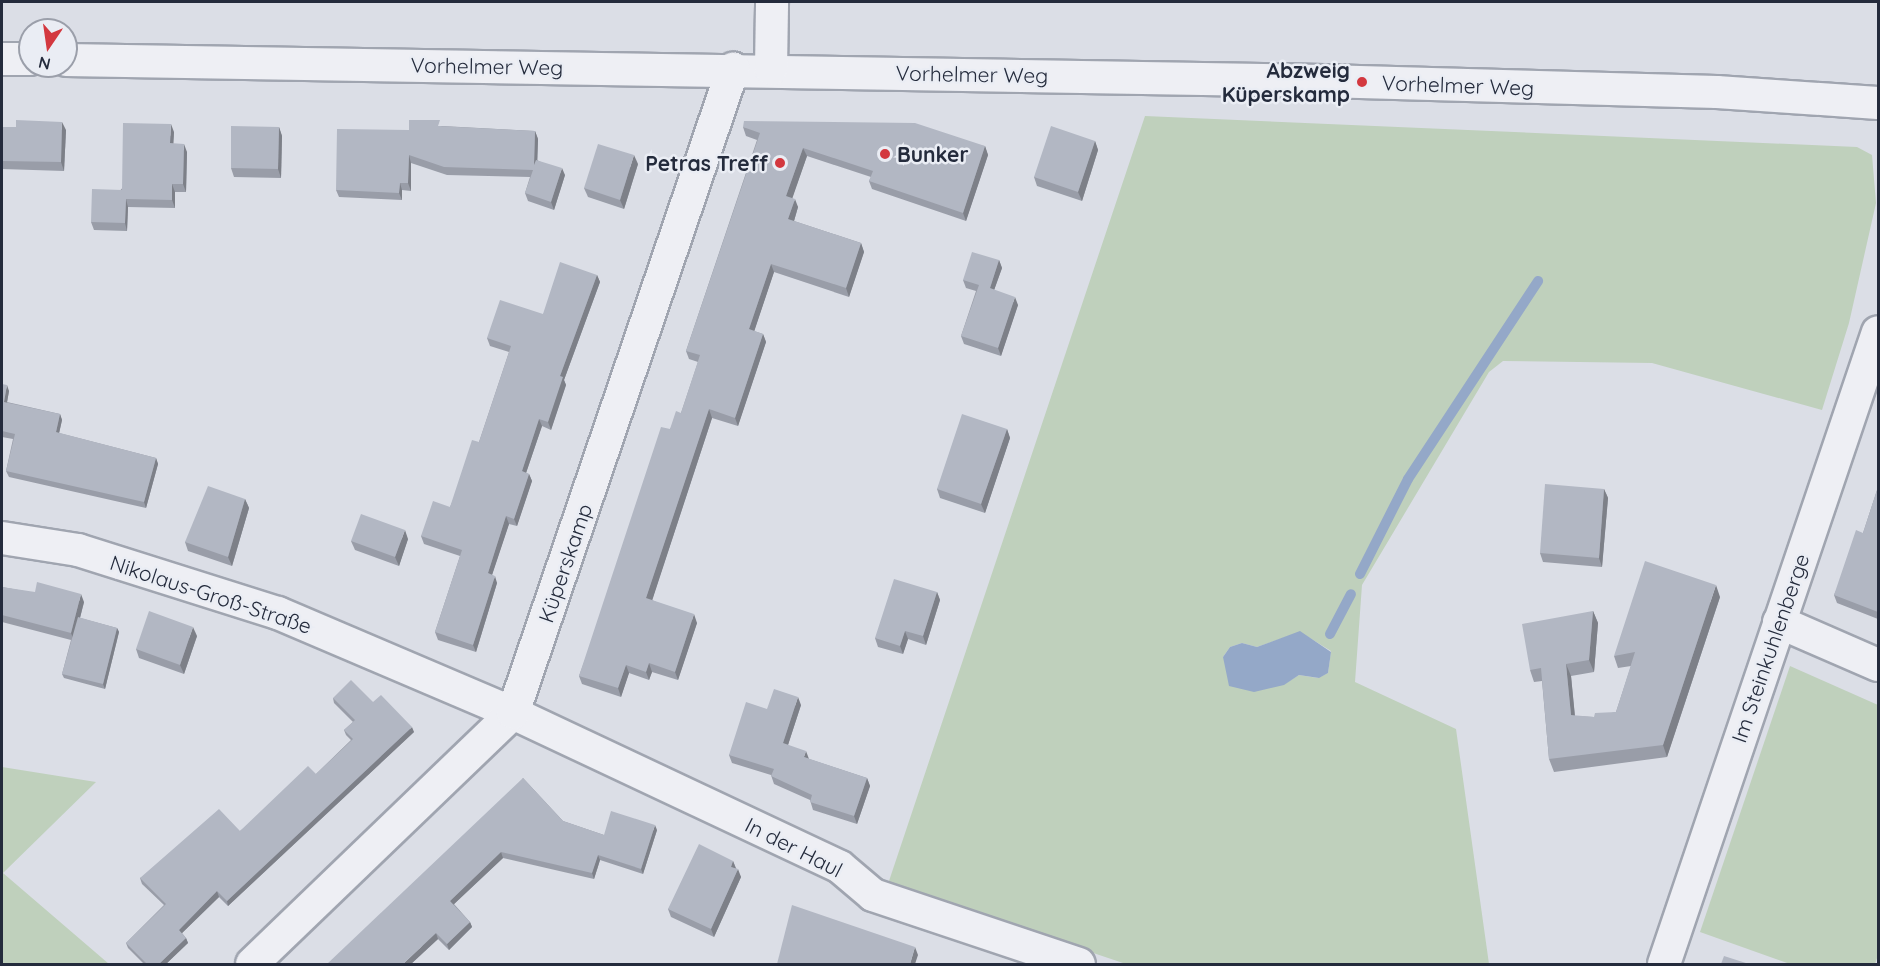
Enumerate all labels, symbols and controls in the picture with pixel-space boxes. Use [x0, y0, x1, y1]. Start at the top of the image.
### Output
north arrow [18, 18, 78, 78]
street label: Vorhelmer Weg [411, 52, 563, 80]
text: N [36, 53, 52, 75]
place label: Abzweig Küperskamp [1222, 57, 1350, 107]
street label: Vorhelmer Weg [896, 60, 1048, 88]
street label: Vorhelmer Weg [1381, 70, 1535, 100]
marker: Abzweig Küperskamp [1355, 75, 1369, 89]
place label: Bunker [897, 141, 969, 167]
marker: Bunker [878, 147, 892, 161]
place label: Petras Treff [645, 150, 768, 176]
marker: Petras Treff [773, 156, 787, 170]
street label: Küperskamp [533, 500, 597, 626]
street label: Nikolaus-Groß-Straße [107, 549, 315, 639]
street label: Im Steinkuhlenberge [1726, 550, 1814, 746]
street label: In der Haul [741, 812, 847, 882]

